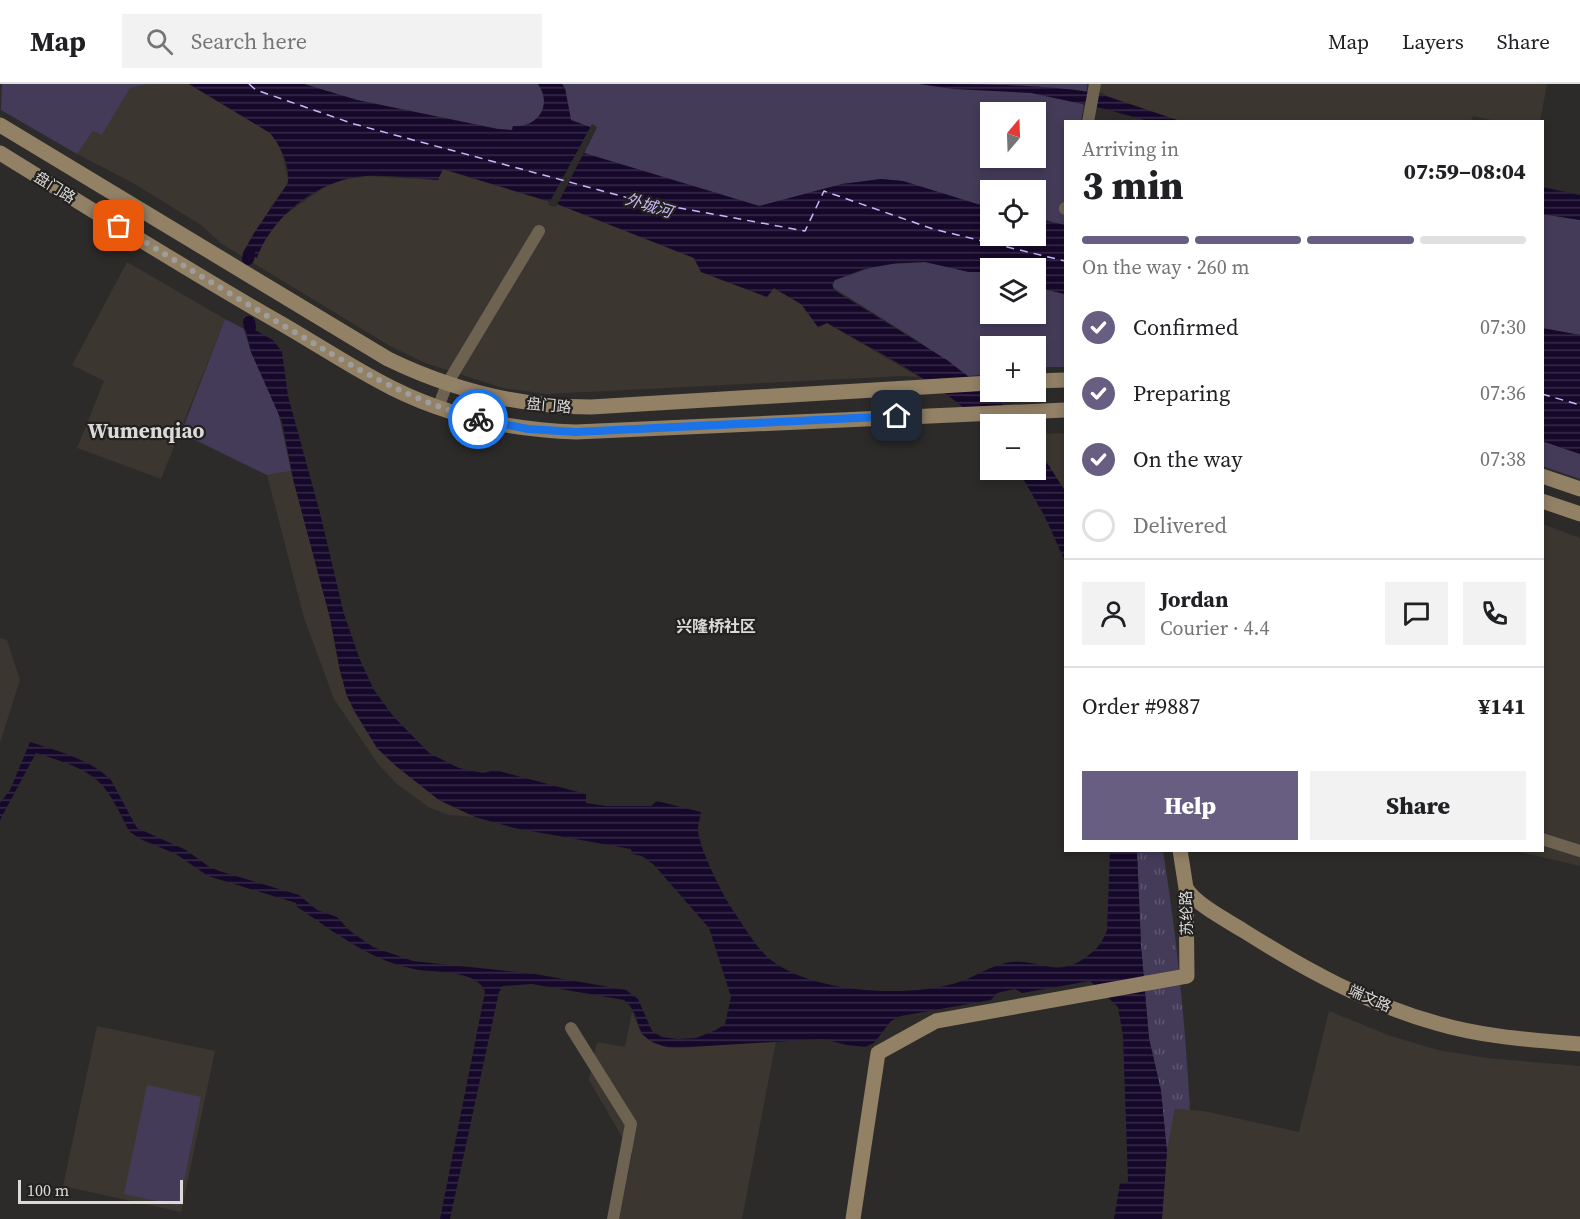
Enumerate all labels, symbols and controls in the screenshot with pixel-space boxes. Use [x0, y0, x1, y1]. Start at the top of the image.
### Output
search box [122, 14, 542, 68]
text: Map [30, 22, 86, 60]
icon: search [143, 25, 176, 58]
text: Search here [191, 26, 307, 56]
text: Map [1328, 27, 1369, 56]
text: Layers [1402, 27, 1464, 56]
text: Share [1497, 27, 1550, 56]
north arrow [980, 102, 1046, 168]
map controls [980, 102, 1046, 480]
text: Arriving in [1082, 135, 1179, 163]
text: 07:59–08:04 [1404, 156, 1526, 186]
text: 3 min [1082, 159, 1184, 212]
street label: 盘门路 [30, 166, 80, 208]
button: locate [980, 180, 1046, 246]
water label: 外城河 [623, 187, 678, 223]
pin [93, 200, 144, 251]
icon: bag [102, 209, 135, 242]
text: On the way · 260 m [1082, 253, 1249, 281]
button: layers [980, 258, 1046, 324]
icon: check [1082, 311, 1115, 344]
text: Confirmed [1133, 312, 1238, 342]
text: 07:30 [1480, 313, 1526, 341]
button: + [980, 336, 1046, 402]
icon: check [1082, 377, 1115, 410]
text: Preparing [1133, 378, 1230, 408]
text: 07:36 [1480, 379, 1526, 407]
courier [448, 389, 508, 449]
pin [871, 390, 922, 441]
street label: 盘门路 [526, 393, 572, 417]
icon: home [880, 399, 913, 432]
icon: bike [462, 403, 495, 436]
button: − [980, 414, 1046, 480]
district label: Wumenqiao [88, 416, 205, 445]
icon: check [1082, 443, 1115, 476]
text: On the way [1133, 444, 1242, 474]
text: 07:38 [1480, 445, 1526, 473]
text: Delivered [1133, 510, 1227, 540]
button: person [1082, 582, 1145, 645]
button: chat [1385, 582, 1448, 645]
button: phone [1463, 582, 1526, 645]
text: Jordan [1160, 584, 1228, 614]
text: Courier · 4.4 [1160, 614, 1269, 642]
district label: 兴隆桥社区 [676, 615, 756, 637]
text: Order #9887 [1082, 691, 1200, 721]
text: ¥141 [1478, 691, 1526, 721]
button: Help [1082, 771, 1298, 840]
button: Share [1310, 771, 1526, 840]
street label: 苏纶路 [1175, 890, 1197, 936]
street label: 端文路 [1345, 979, 1395, 1017]
scale bar [18, 1177, 183, 1204]
text: 100 m [27, 1179, 69, 1201]

